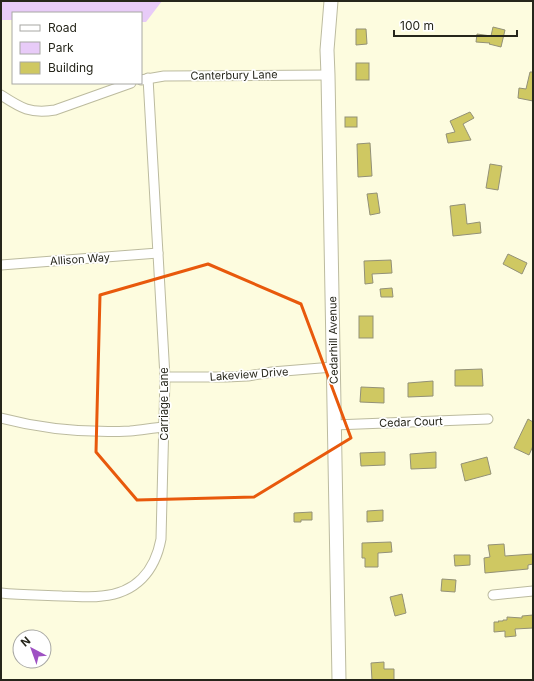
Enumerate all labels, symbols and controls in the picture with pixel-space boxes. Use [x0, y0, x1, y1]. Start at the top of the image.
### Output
legend [12, 12, 142, 84]
scale bar [394, 12, 517, 38]
text: 100 m [400, 18, 434, 33]
text: Road [48, 20, 77, 35]
text: Park [48, 40, 74, 55]
text: Building [48, 60, 93, 75]
street label: Canterbury Lane [190, 67, 278, 83]
street label: Allison Way [50, 250, 110, 268]
street label: Cedarhill Avenue [325, 296, 341, 384]
street label: Lakeview Drive [209, 364, 289, 384]
street label: Carriage Lane [157, 367, 171, 441]
street label: Cedar Court [379, 414, 443, 430]
north arrow [12, 629, 52, 669]
text: N [18, 633, 33, 649]

